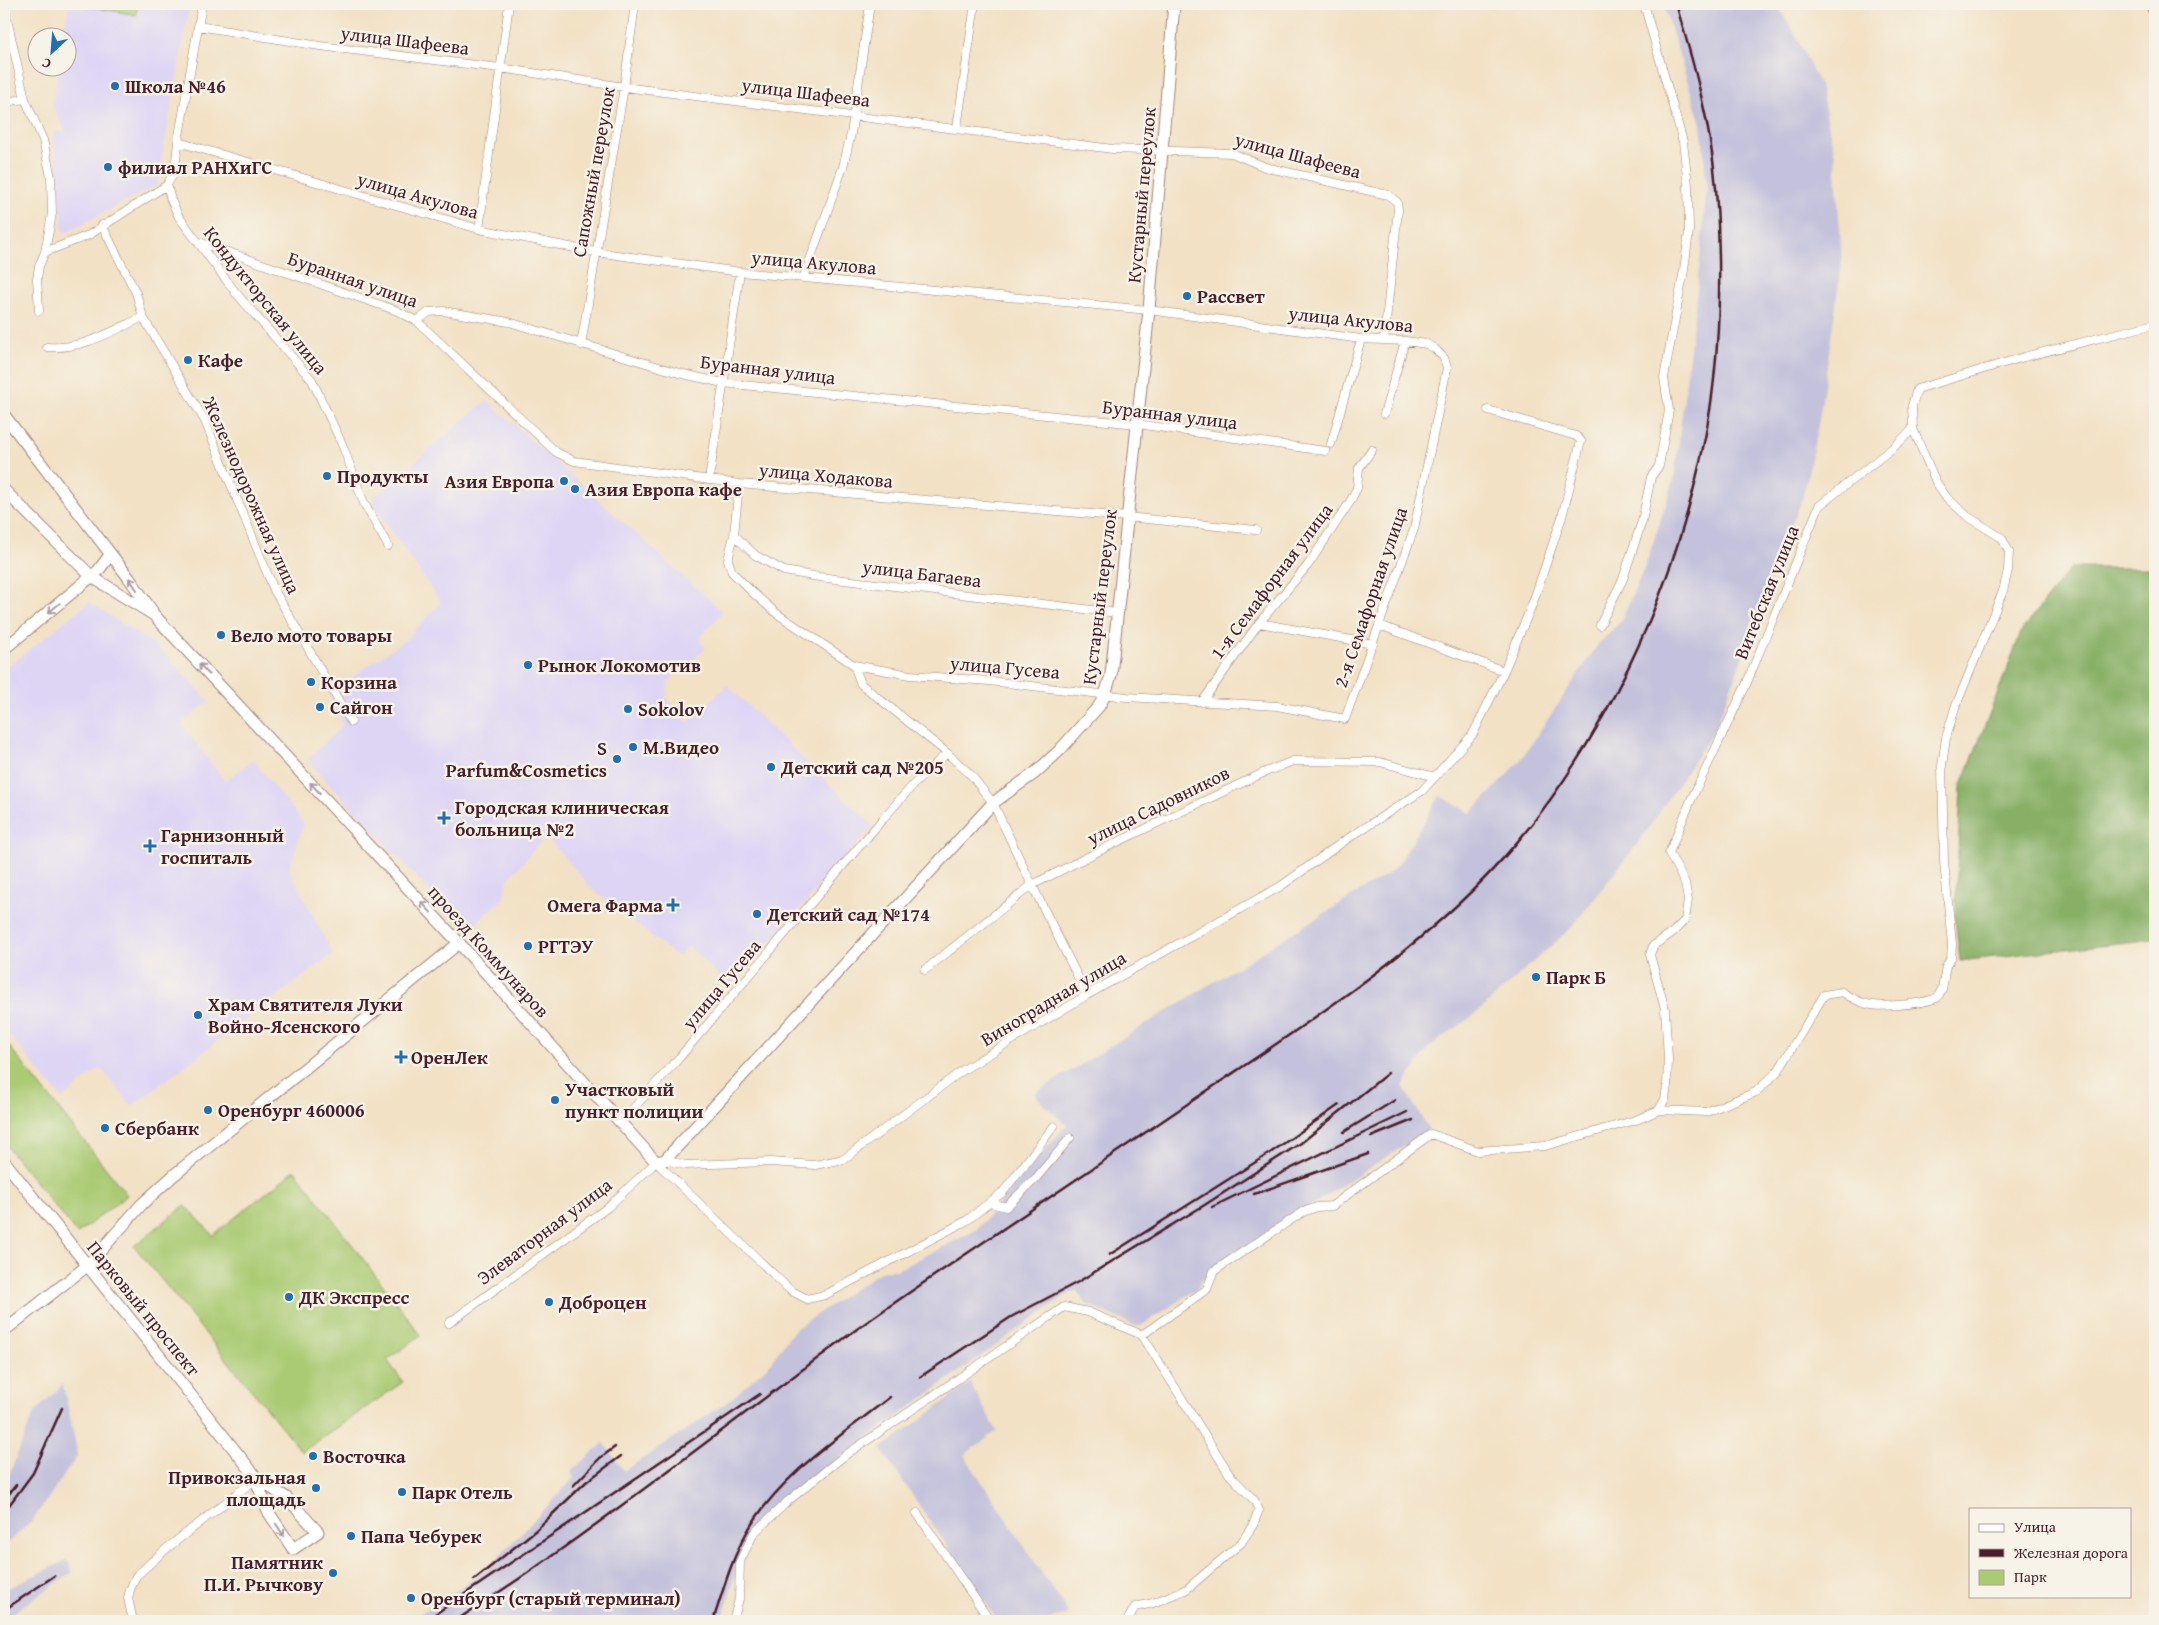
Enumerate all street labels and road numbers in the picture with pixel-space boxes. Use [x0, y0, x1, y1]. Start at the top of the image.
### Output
street label: улица Шафеева [338, 18, 471, 62]
street label: улица Шафеева [739, 70, 872, 114]
street label: Сапожный переулок [564, 85, 622, 259]
street label: Кустарный переулок [1119, 106, 1163, 284]
street label: улица Шафеева [1231, 124, 1364, 185]
street label: улица Акулова [353, 164, 482, 226]
street label: Кондукторская улица [197, 220, 335, 380]
street label: улица Акулова [749, 243, 878, 281]
street label: Буранная улица [284, 244, 422, 314]
street label: улица Акулова [1286, 298, 1415, 339]
street label: Буранная улица [699, 347, 837, 391]
street label: Железнодорожная улица [195, 391, 308, 598]
street label: Буранная улица [1101, 392, 1239, 436]
street label: улица Ходакова [757, 455, 894, 495]
street label: 1-я Семафорная улица [1203, 497, 1339, 665]
street label: 2-я Семафорная улица [1326, 503, 1414, 691]
street label: Кустарный переулок [1074, 508, 1124, 686]
street label: Витебская улица [1726, 521, 1806, 663]
street label: улица Багаева [860, 552, 983, 594]
street label: улица Гусева [948, 648, 1061, 686]
street label: улица Садовников [1081, 758, 1234, 852]
street label: проезд Коммунаров [422, 879, 556, 1023]
street label: улица Гусева [674, 933, 767, 1036]
street label: Виноградная улица [975, 943, 1131, 1053]
street label: Элеваторная улица [471, 1171, 617, 1291]
street label: Парковый проспект [81, 1234, 208, 1382]

